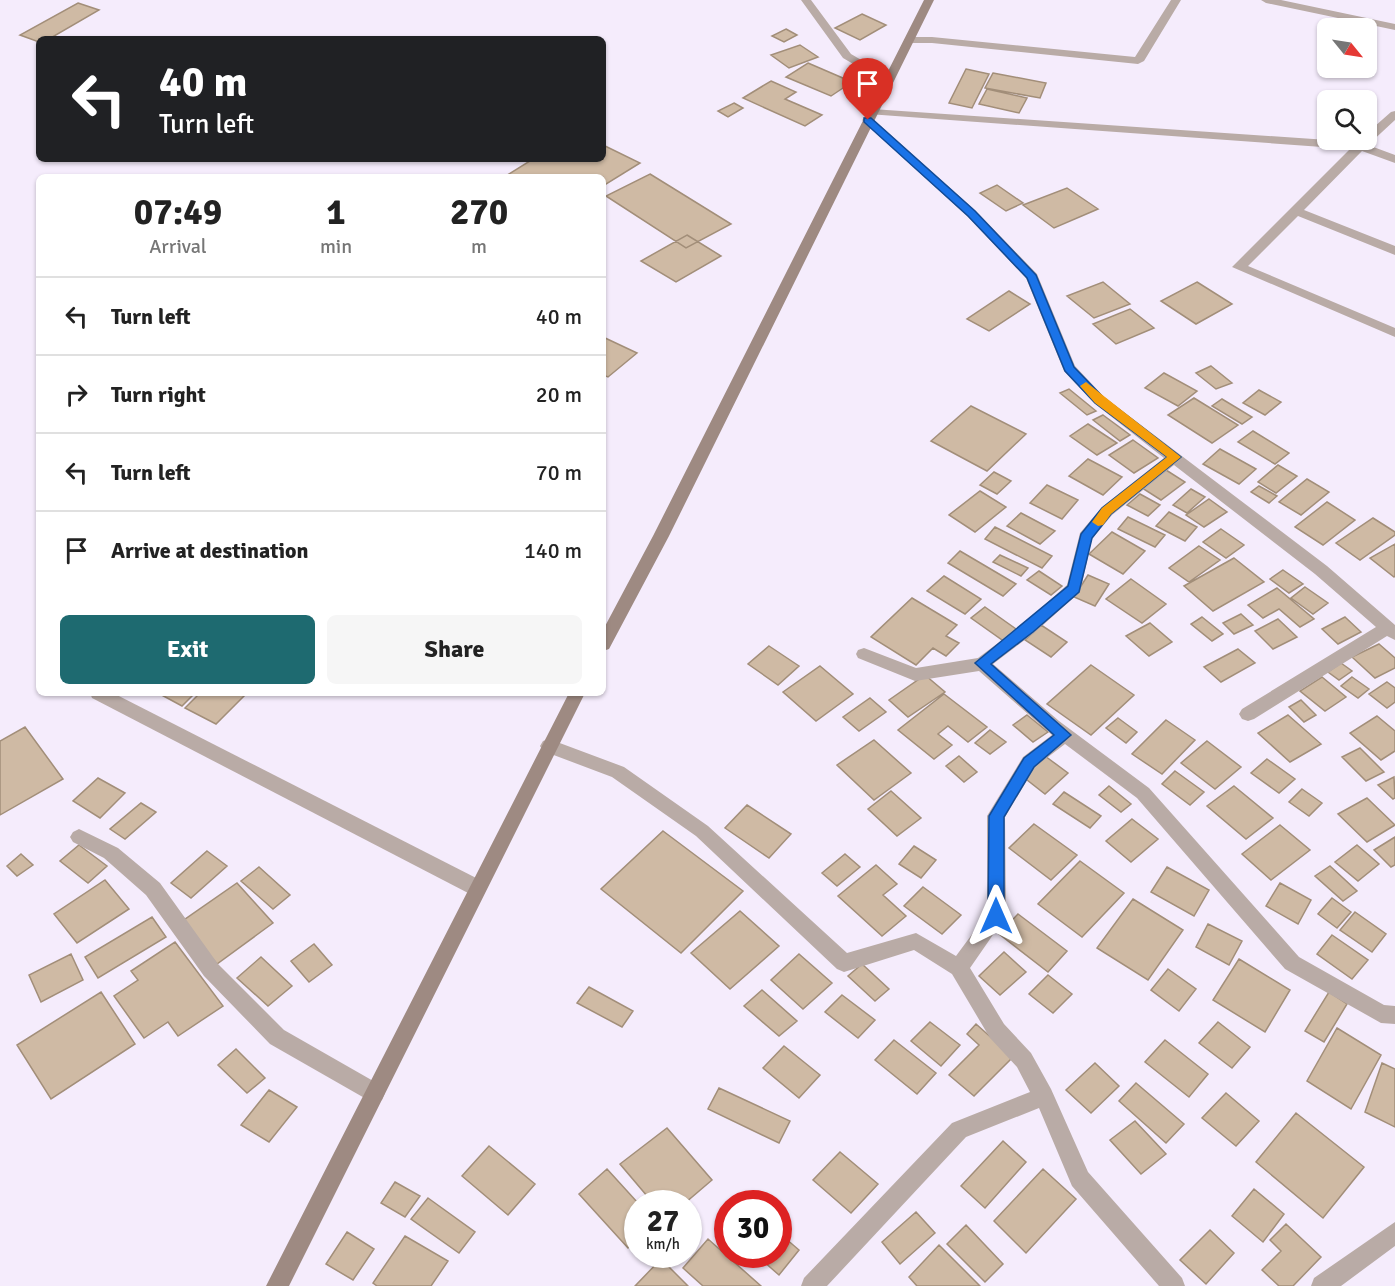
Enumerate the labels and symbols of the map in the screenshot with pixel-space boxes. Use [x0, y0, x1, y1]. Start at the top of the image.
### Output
north arrow [1317, 18, 1377, 78]
pin [842, 58, 893, 120]
position arrow [964, 884, 1028, 948]
speed limit sign: 30 [714, 1190, 792, 1268]

